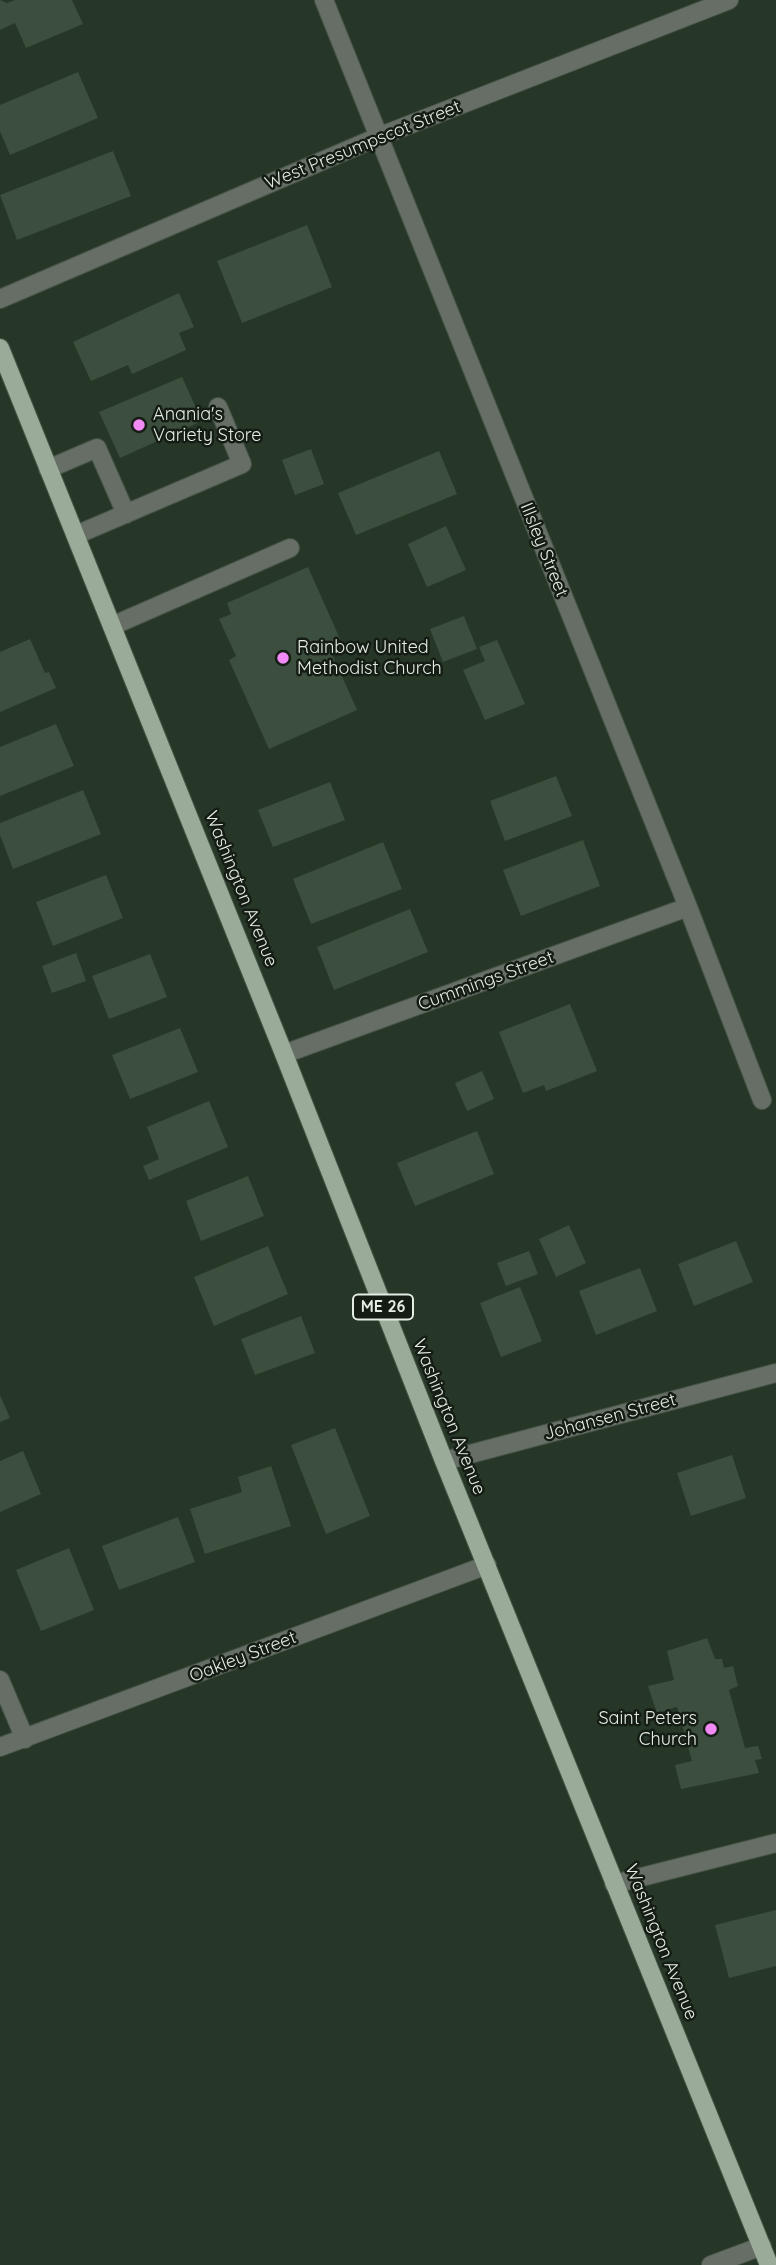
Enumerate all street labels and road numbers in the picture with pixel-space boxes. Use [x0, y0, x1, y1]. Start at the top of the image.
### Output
street label: West Presumpscot Street [262, 96, 464, 194]
street label: Illsley Street [515, 500, 573, 600]
street label: Washington Avenue [200, 808, 282, 970]
street label: Cummings Street [415, 946, 557, 1016]
road number: ME 26 [353, 1294, 413, 1320]
street label: Washington Avenue [408, 1336, 490, 1498]
street label: Johansen Street [542, 1389, 678, 1445]
street label: Oakley Street [187, 1627, 299, 1687]
street label: Washington Avenue [620, 1861, 702, 2023]

